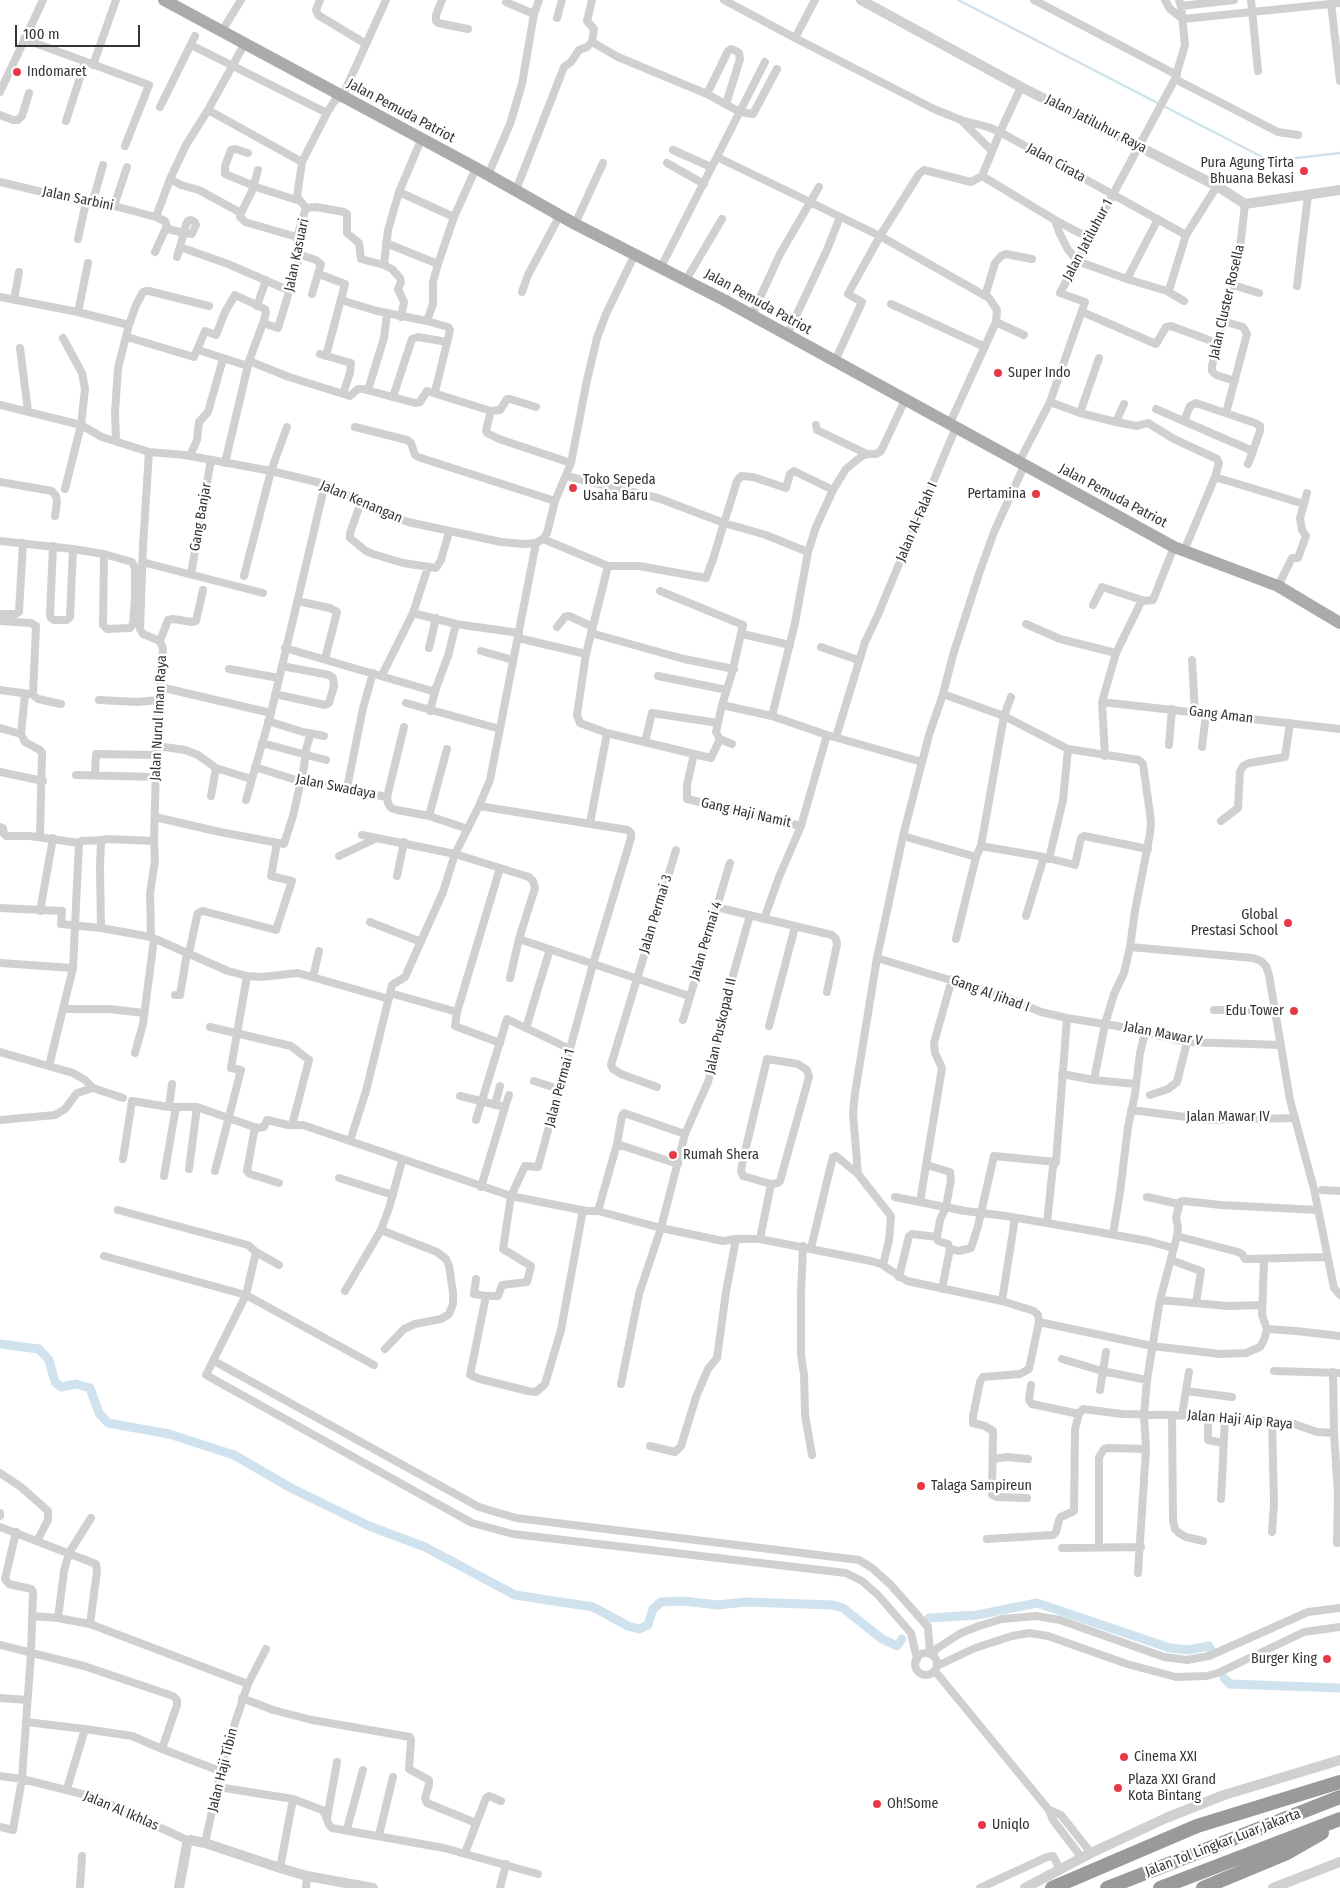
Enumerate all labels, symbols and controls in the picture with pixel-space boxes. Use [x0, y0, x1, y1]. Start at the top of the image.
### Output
scale bar [18, 15, 142, 47]
text: 100 m [23, 25, 60, 43]
place label: Indomaret [27, 64, 87, 80]
marker: Indomaret [11, 66, 23, 78]
street label: Jalan Pemuda Patriot [344, 75, 458, 147]
street label: Jalan Jatiluhur Raya [1043, 91, 1149, 157]
street label: Jalan Cirata [1024, 140, 1088, 186]
place label: Pura Agung Tirta Bhuana Bekasi [1200, 155, 1294, 188]
marker: Pura Agung Tirta Bhuana Bekasi [1298, 165, 1310, 177]
street label: Jalan Sarbini [41, 183, 115, 215]
street label: Jalan Jatiluhur 1 [1059, 196, 1117, 284]
street label: Jalan Kasuari [281, 217, 313, 293]
street label: Jalan Cluster Rosella [1206, 243, 1248, 361]
street label: Jalan Pemuda Patriot [702, 266, 814, 338]
place label: Super Indo [1008, 365, 1071, 381]
marker: Super Indo [992, 367, 1004, 379]
street label: Jalan Pemuda Patriot [1056, 460, 1170, 532]
place label: Toko Sepeda Usaha Baru [583, 472, 656, 504]
street label: Jalan Kenangan [317, 477, 405, 527]
street label: Jalan Al-Falah I [893, 480, 941, 564]
street label: Gang Banjar [187, 481, 215, 553]
marker: Toko Sepeda Usaha Baru [567, 482, 579, 494]
place label: Pertamina [967, 486, 1026, 502]
marker: Pertamina [1030, 488, 1042, 500]
street label: Jalan Nurul Iman Raya [147, 655, 171, 781]
street label: Gang Aman [1188, 703, 1254, 727]
street label: Jalan Swadaya [294, 771, 378, 803]
street label: Gang Haji Namit [699, 794, 793, 832]
street label: Jalan Permai 3 [636, 873, 676, 955]
street label: Jalan Permai 4 [686, 900, 726, 982]
place label: Global Prestasi School [1191, 907, 1278, 940]
marker: Global Prestasi School [1282, 917, 1294, 929]
street label: Gang Al Jihad I [948, 972, 1032, 1016]
street label: Jalan Puskopad II [702, 976, 740, 1076]
place label: Edu Tower [1226, 1003, 1284, 1019]
marker: Edu Tower [1288, 1005, 1300, 1017]
street label: Jalan Mawar V [1122, 1018, 1204, 1050]
street label: Jalan Permai 1 [541, 1047, 579, 1129]
street label: Jalan Mawar IV [1186, 1109, 1270, 1125]
place label: Rumah Shera [683, 1147, 759, 1163]
marker: Rumah Shera [667, 1149, 679, 1161]
street label: Jalan Haji Aip Raya [1187, 1407, 1293, 1433]
place label: Talaga Sampireun [931, 1478, 1032, 1494]
marker: Talaga Sampireun [915, 1480, 927, 1492]
place label: Burger King [1251, 1651, 1317, 1667]
marker: Burger King [1321, 1653, 1333, 1665]
street label: Jalan Haji Tibin [204, 1726, 242, 1814]
place label: Cinema XXI [1134, 1749, 1197, 1765]
marker: Cinema XXI [1118, 1751, 1130, 1763]
place label: Plaza XXI Grand Kota Bintang [1128, 1772, 1216, 1804]
marker: Plaza XXI Grand Kota Bintang [1112, 1782, 1124, 1794]
street label: Jalan Al Ikhlas [81, 1788, 161, 1834]
place label: Oh!Some [887, 1796, 938, 1812]
marker: Oh!Some [871, 1798, 883, 1810]
street label: Jalan Tol Lingkar Luar Jakarta [1143, 1806, 1303, 1880]
place label: Uniqlo [992, 1817, 1030, 1833]
marker: Uniqlo [976, 1819, 988, 1831]

